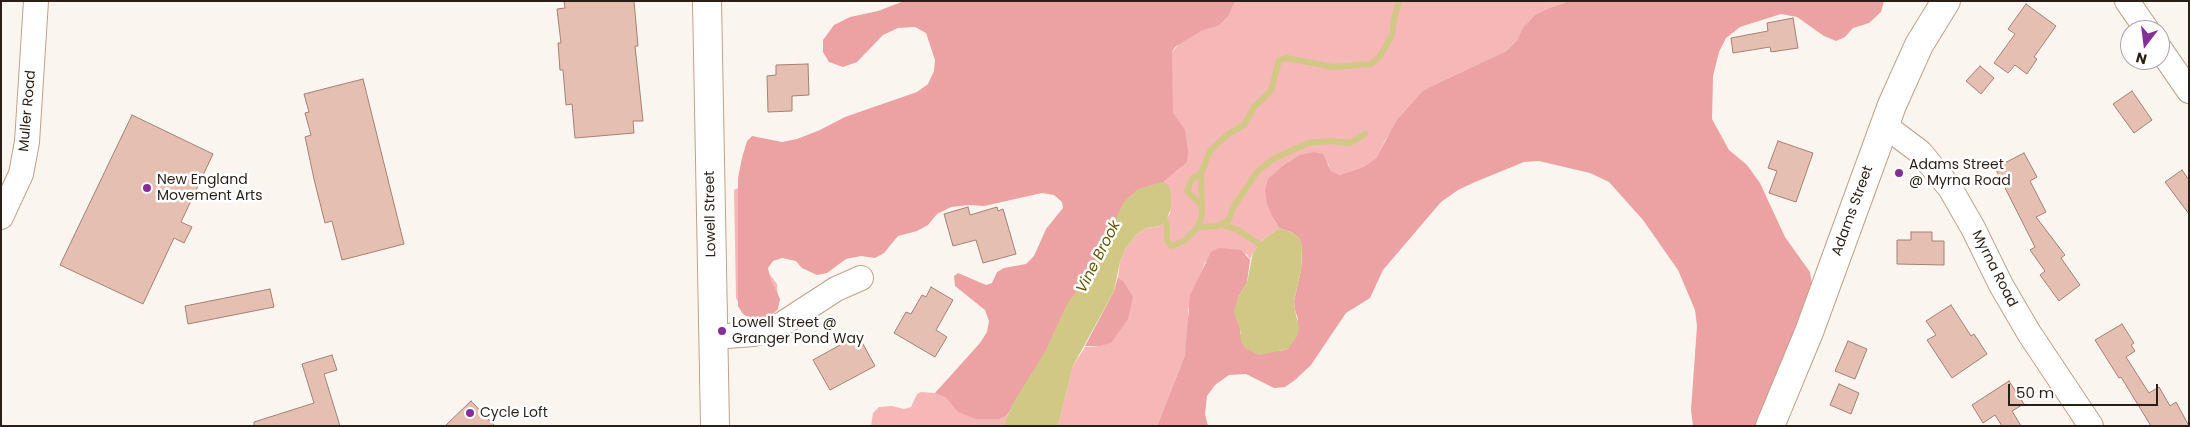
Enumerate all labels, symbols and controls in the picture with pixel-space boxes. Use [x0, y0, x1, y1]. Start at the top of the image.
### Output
north arrow [2120, 20, 2170, 70]
text: N [2134, 48, 2149, 70]
street label: Muller Road [16, 69, 40, 153]
place label: Adams Street @ Myrna Road [1909, 157, 2011, 190]
street label: Adams Street [1829, 164, 1877, 258]
marker: Adams Street @ Myrna Road [1893, 167, 1905, 179]
street label: Lowell Street [702, 170, 720, 258]
place label: New England Movement Arts [157, 172, 263, 204]
marker: New England Movement Arts [141, 182, 153, 194]
water label: Vine Brook [1073, 218, 1125, 296]
street label: Myrna Road [1968, 228, 2020, 310]
place label: Lowell Street @ Granger Pond Way [732, 315, 864, 348]
marker: Lowell Street @ Granger Pond Way [716, 325, 728, 337]
scale bar [2010, 374, 2160, 406]
text: 50 m [2016, 382, 2054, 403]
place label: Cycle Loft [480, 405, 548, 421]
marker: Cycle Loft [464, 407, 476, 419]

